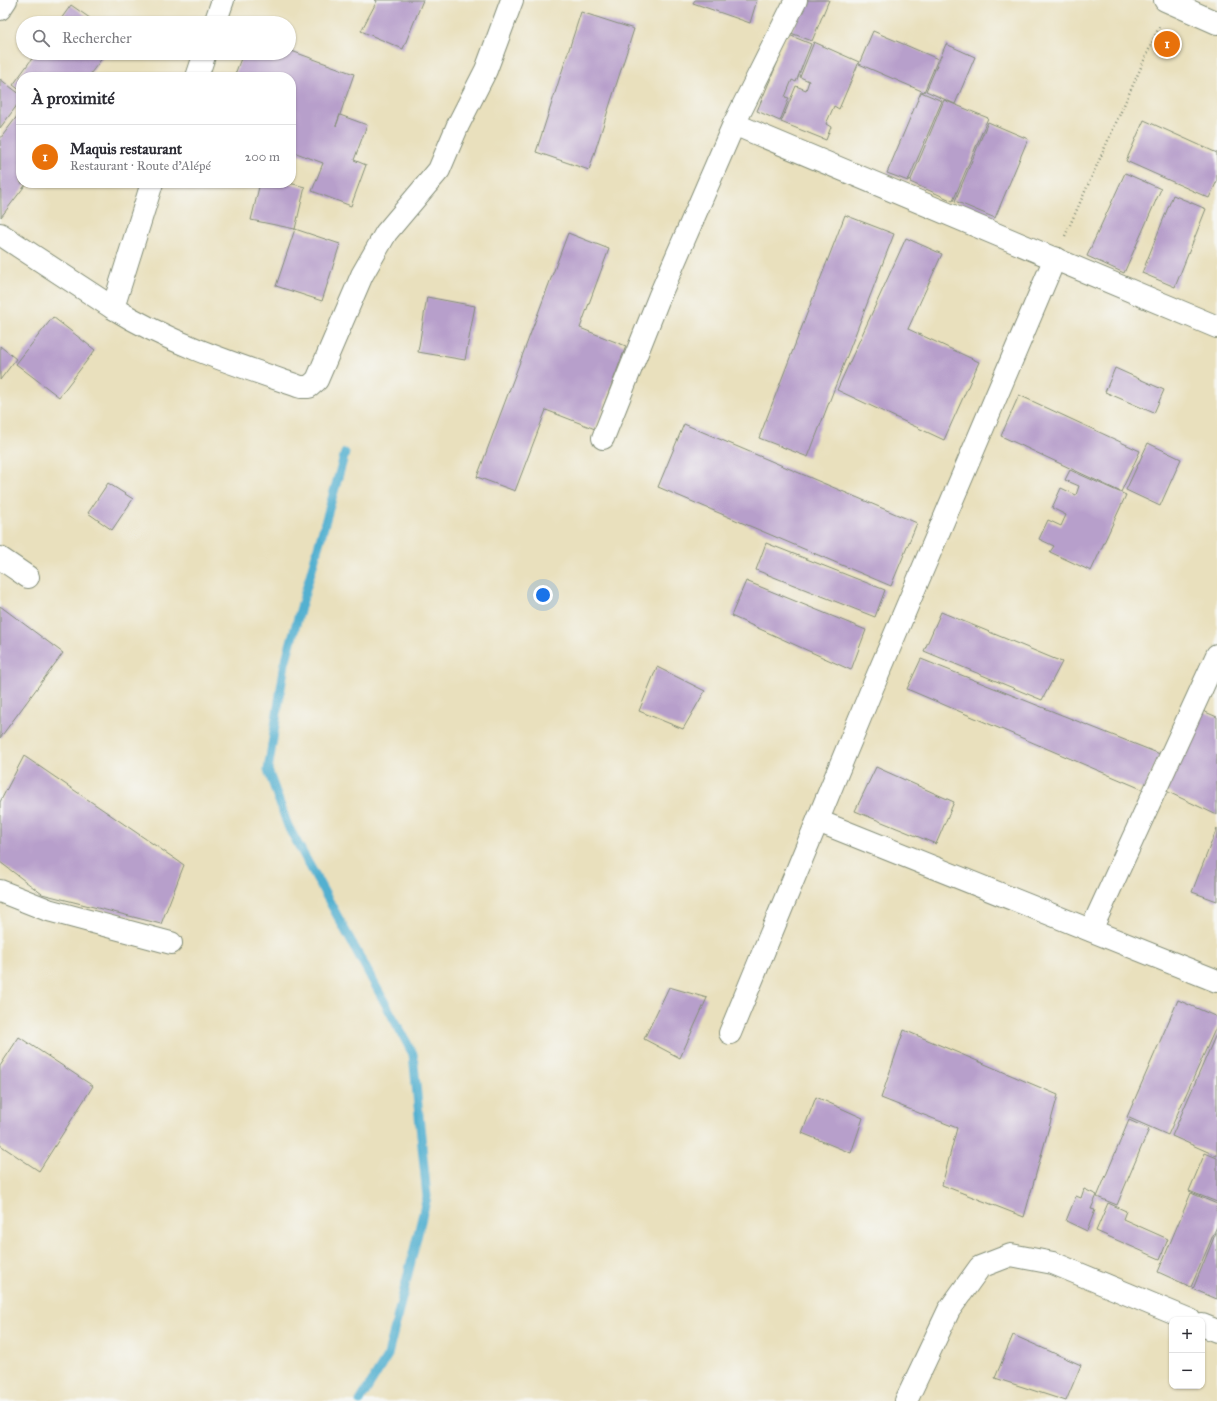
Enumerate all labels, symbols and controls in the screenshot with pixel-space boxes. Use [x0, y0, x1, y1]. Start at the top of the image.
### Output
search box [16, 16, 296, 60]
icon: search [30, 27, 52, 49]
text: Rechercher [62, 29, 132, 47]
pin: 1 [1154, 29, 1180, 59]
text: À proximité [32, 88, 115, 109]
text: Maquis restaurant [70, 140, 182, 158]
text: 1 [42, 149, 48, 165]
text: 200 m [245, 149, 280, 165]
text: Restaurant · Route d'Alépé [70, 158, 211, 174]
your location [533, 585, 553, 605]
map controls [1169, 1317, 1205, 1389]
button: + [1169, 1317, 1205, 1353]
button: − [1169, 1353, 1205, 1389]

